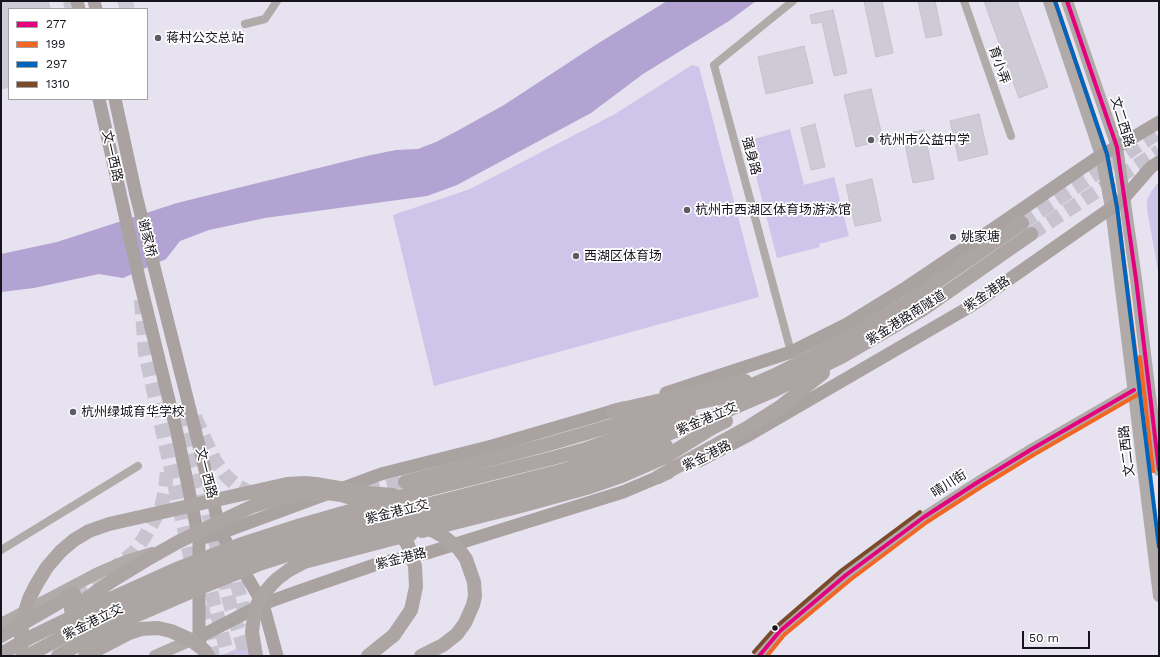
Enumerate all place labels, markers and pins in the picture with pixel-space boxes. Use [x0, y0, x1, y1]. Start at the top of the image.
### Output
place label: 蒋村公交总站 [166, 30, 244, 46]
marker: 蒋村公交总站 [153, 33, 163, 43]
place label: 杭州市公益中学 [879, 132, 970, 148]
marker: 杭州市公益中学 [866, 135, 876, 145]
place label: 杭州市西湖区体育场游泳馆 [695, 202, 851, 218]
marker: 杭州市西湖区体育场游泳馆 [682, 205, 692, 215]
place label: 姚家塘 [961, 229, 1000, 245]
marker: 姚家塘 [948, 232, 958, 242]
place label: 西湖区体育场 [584, 248, 662, 264]
marker: 西湖区体育场 [571, 251, 581, 261]
place label: 杭州绿城育华学校 [81, 404, 185, 420]
marker: 杭州绿城育华学校 [68, 407, 78, 417]
unlabelled marker [770, 623, 780, 633]

